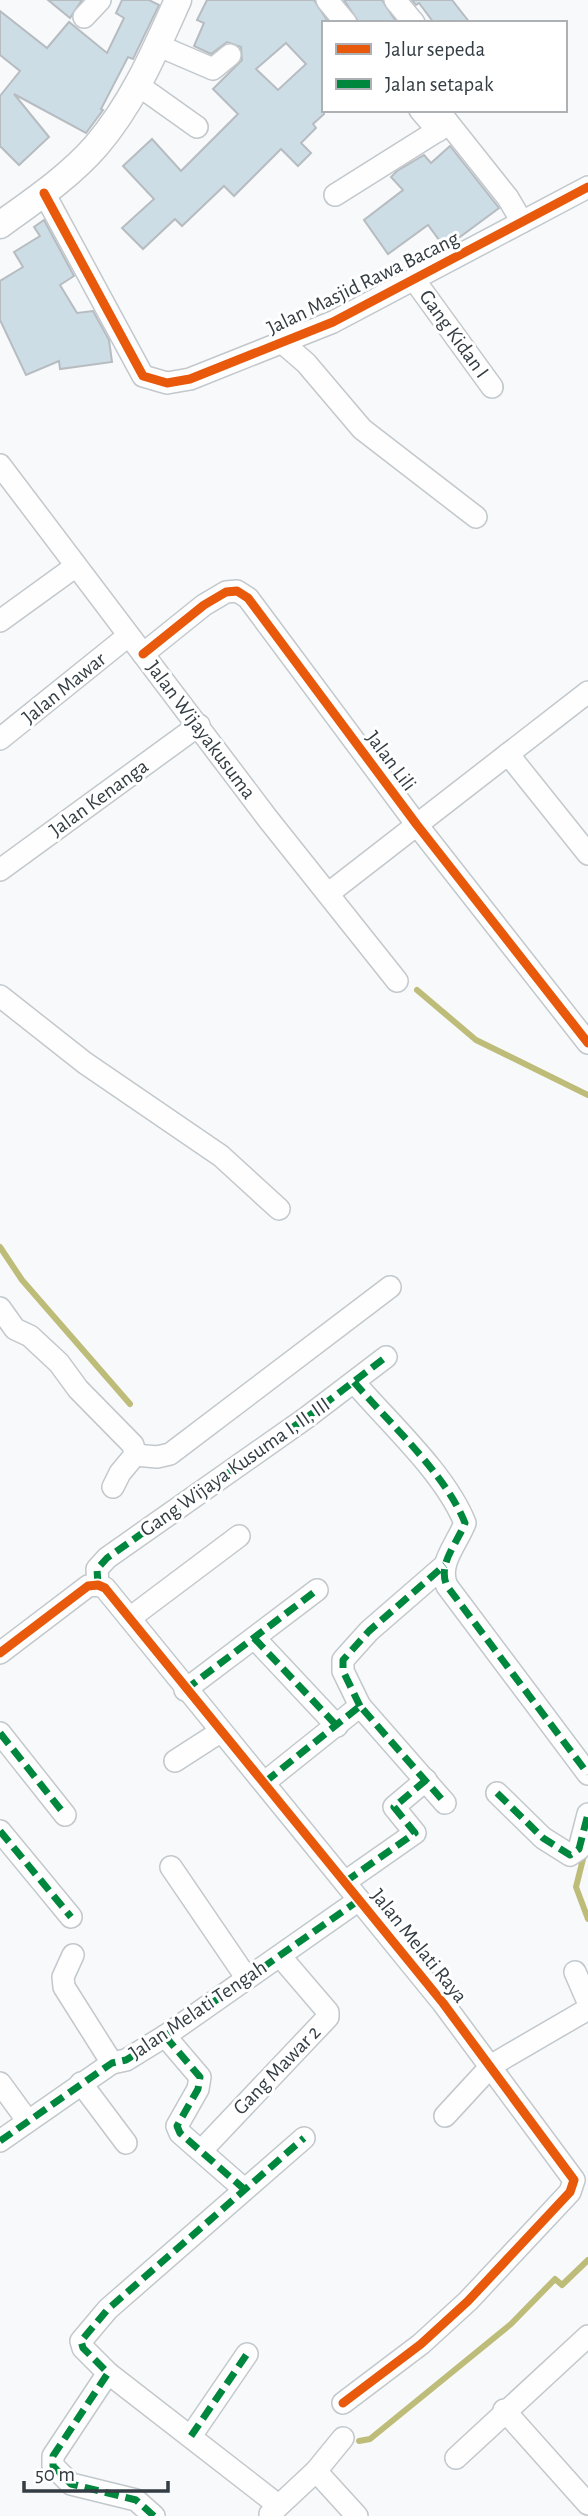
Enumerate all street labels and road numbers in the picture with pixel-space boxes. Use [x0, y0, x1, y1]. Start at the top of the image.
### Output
street label: Jalan Masjid Rawa Bacang [264, 227, 463, 339]
street label: Gang Kidan I [415, 286, 493, 382]
street label: Jalan Mawar [18, 648, 110, 728]
street label: Jalan Wijayakusuma [142, 657, 260, 803]
street label: Jalan Lili [362, 727, 420, 795]
street label: Jalan Kenanga [46, 755, 152, 841]
street label: Gang Wijaya Kusuma I, II, III [136, 1394, 334, 1540]
street label: Jalan Melati Raya [367, 1885, 471, 2007]
street label: Jalan Melati Tengah [126, 1956, 270, 2064]
street label: Gang Mawar 2 [229, 2021, 325, 2119]

